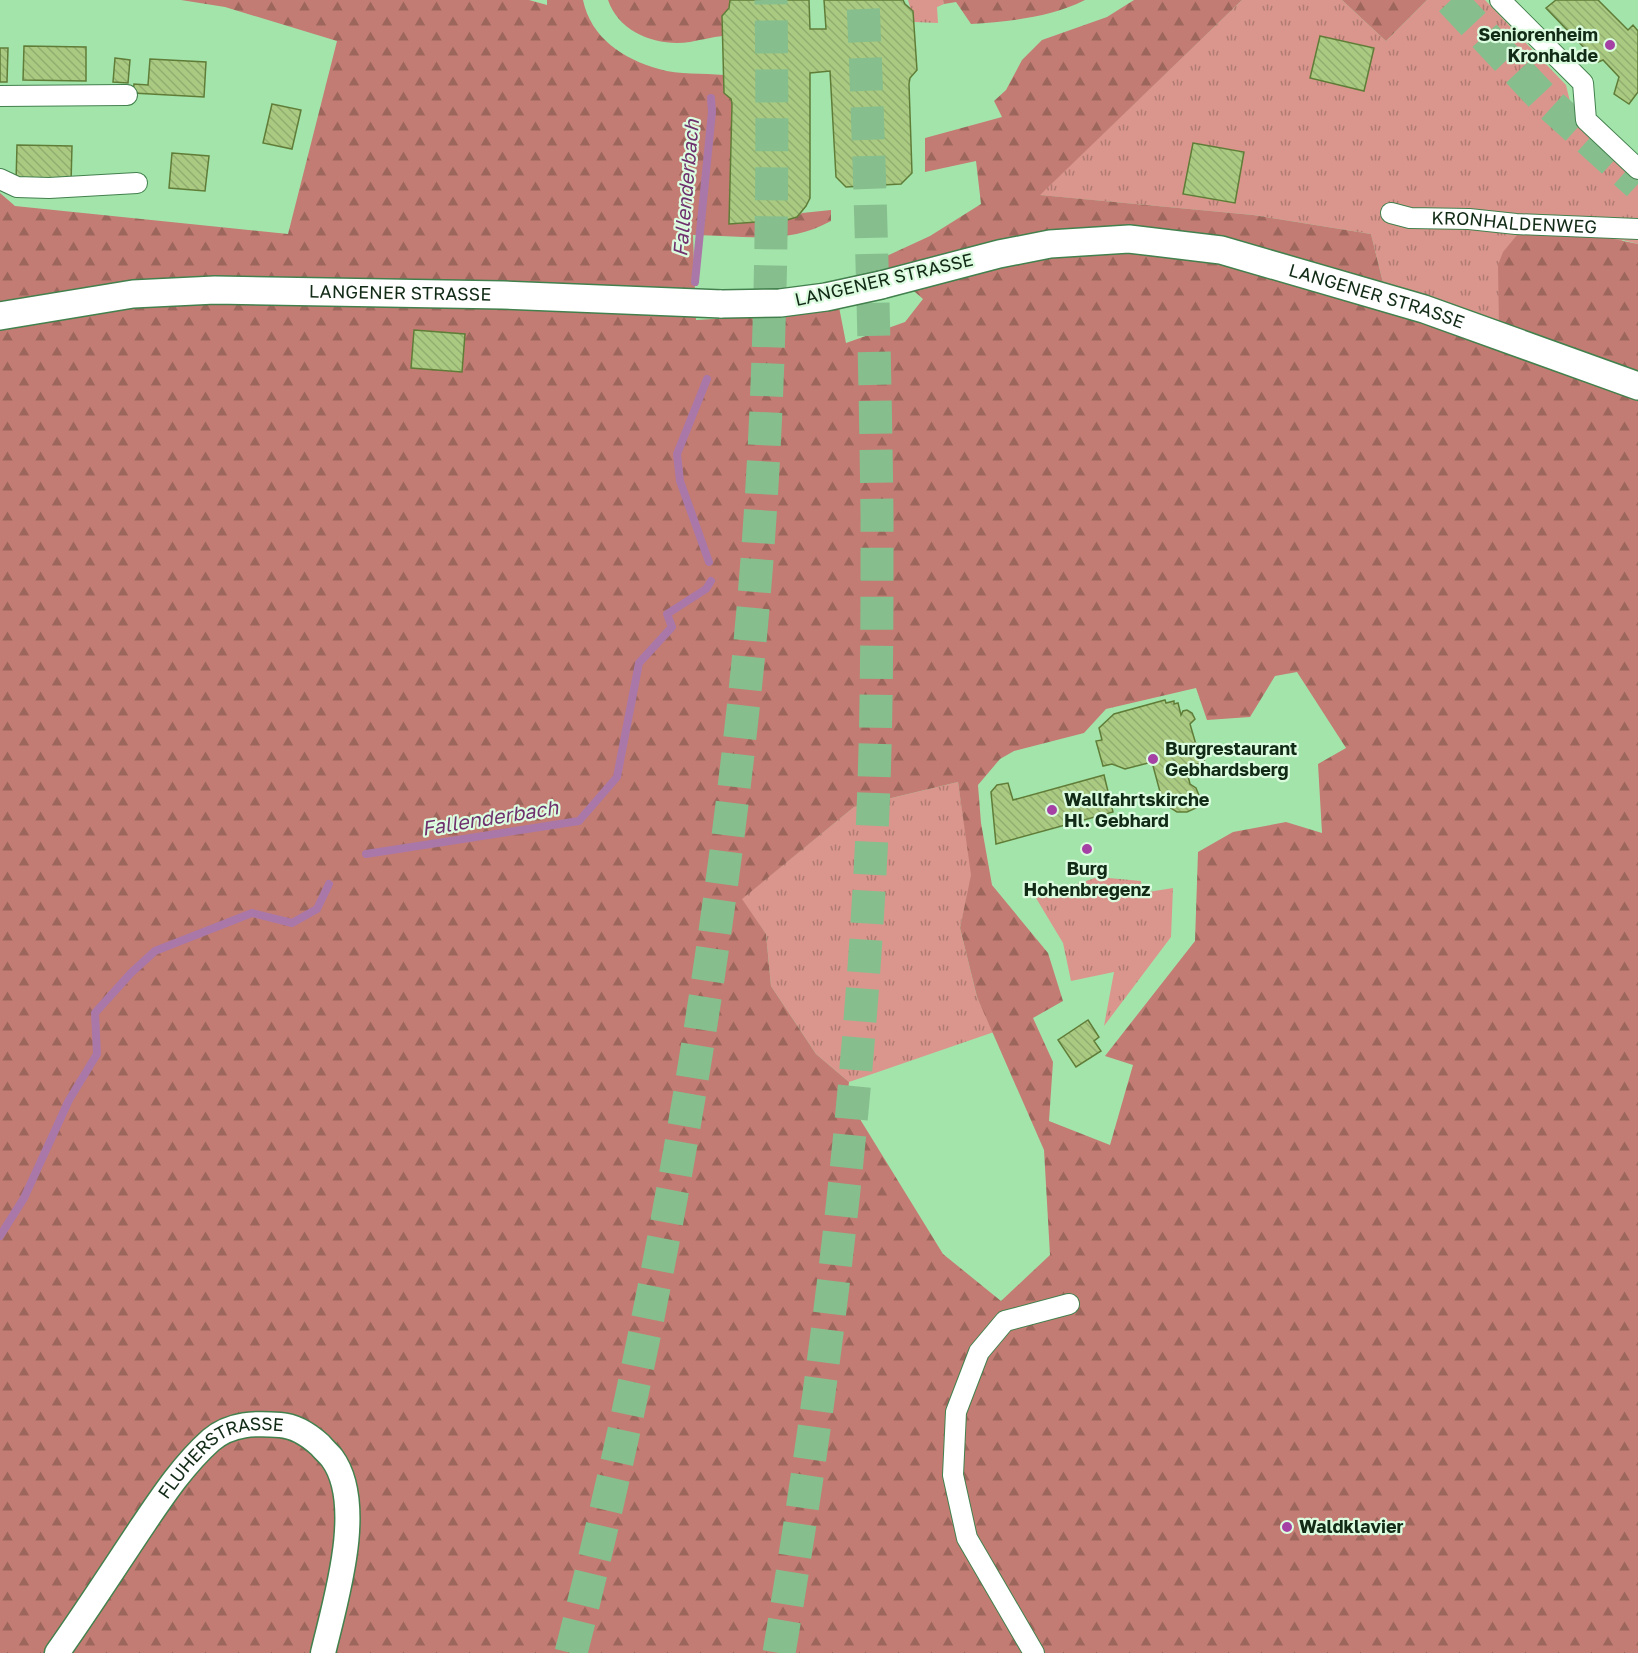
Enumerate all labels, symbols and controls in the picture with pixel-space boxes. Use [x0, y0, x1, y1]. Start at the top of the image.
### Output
place label: Seniorenheim Kronhalde [1478, 23, 1598, 66]
marker: Seniorenheim Kronhalde [1603, 38, 1617, 52]
water label: Fallenderbach [667, 118, 703, 258]
street label: KRONHALDENWEG [1431, 206, 1597, 237]
street label: LANGENER STRASSE [793, 248, 975, 310]
street label: LANGENER STRASSE [1286, 258, 1468, 333]
street label: LANGENER STRASSE [309, 280, 491, 305]
place label: Burgrestaurant Gebhardsberg [1165, 737, 1297, 780]
marker: Burgrestaurant Gebhardsberg [1146, 752, 1160, 766]
place label: Wallfahrtskirche Hl. Gebhard [1064, 788, 1210, 831]
water label: Fallenderbach [420, 794, 560, 840]
marker: Wallfahrtskirche Hl. Gebhard [1045, 803, 1059, 817]
marker: Burg Hohenbregenz [1080, 842, 1094, 856]
place label: Burg Hohenbregenz [1023, 857, 1151, 900]
street label: FLUHERSTRASSE [153, 1412, 285, 1503]
place label: Waldklavier [1299, 1515, 1404, 1537]
marker: Waldklavier [1280, 1520, 1294, 1534]

